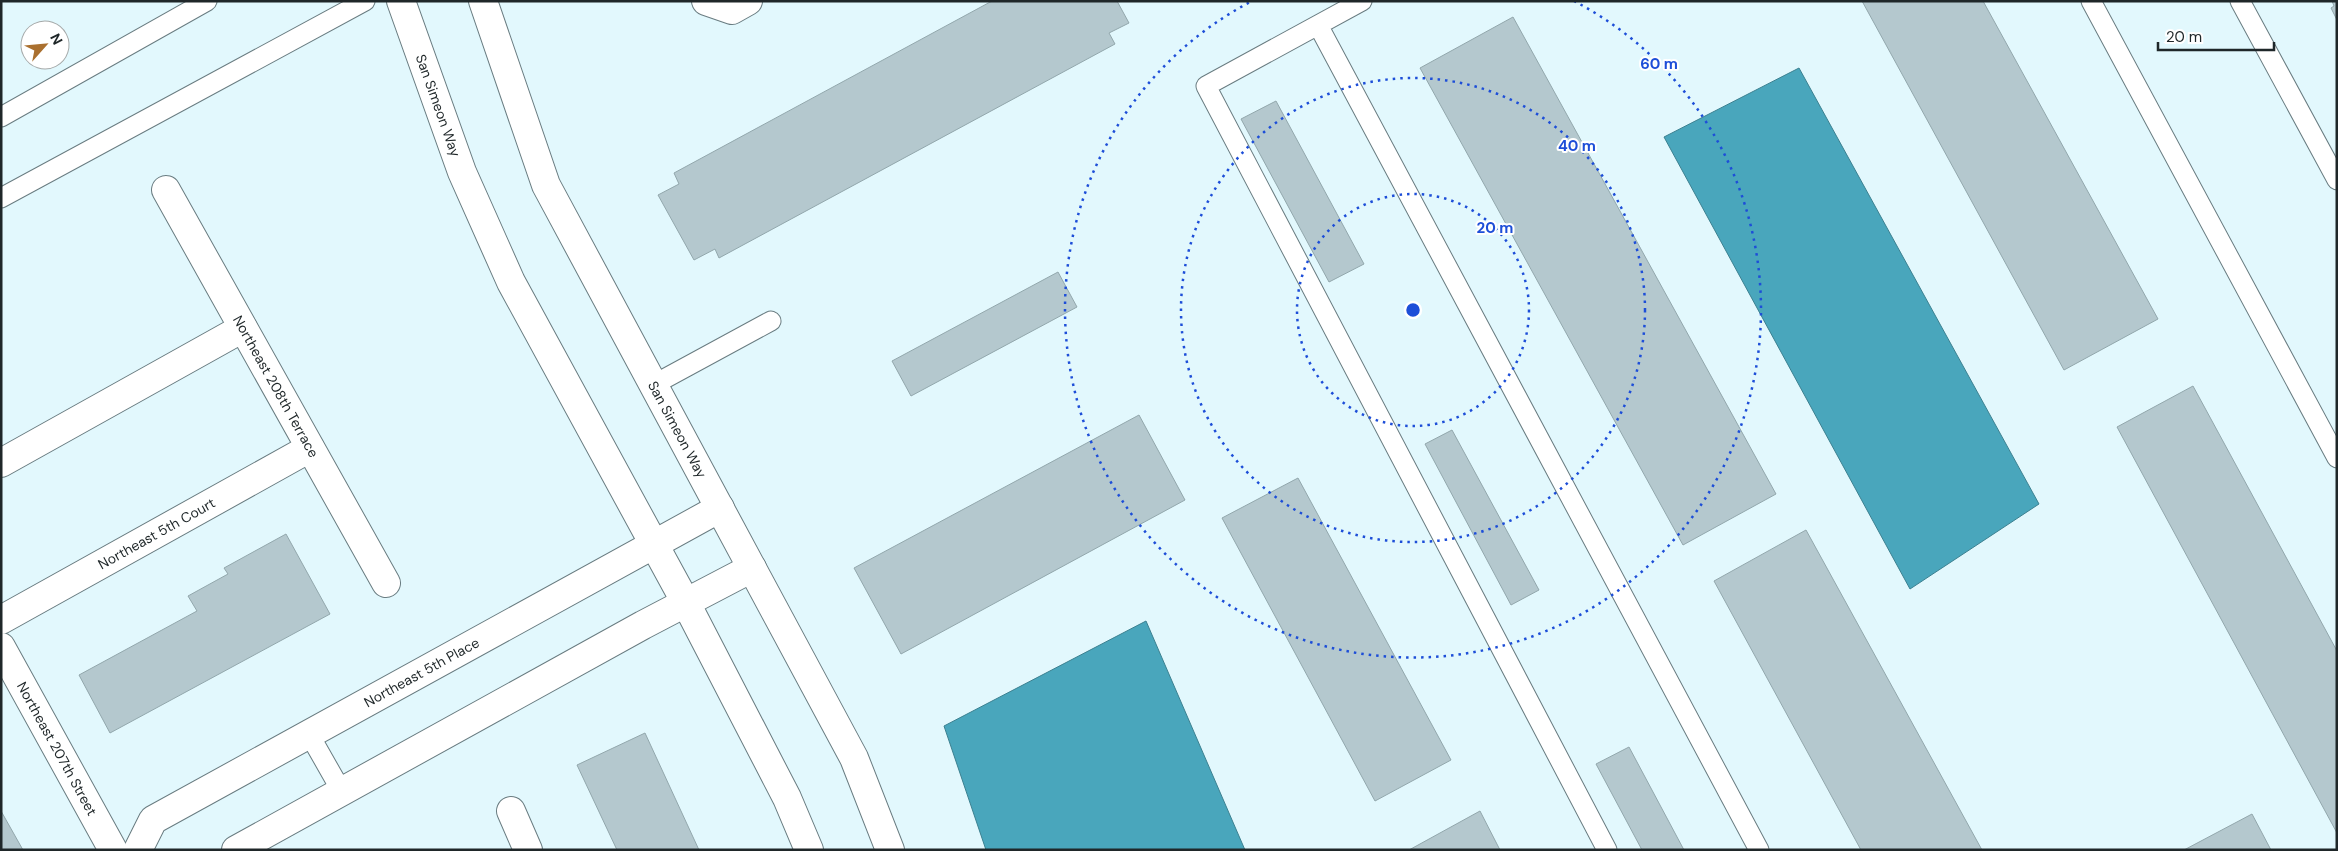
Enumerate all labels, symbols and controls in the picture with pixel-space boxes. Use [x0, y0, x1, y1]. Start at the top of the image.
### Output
north arrow [20, 20, 70, 70]
scale bar [2158, 20, 2274, 52]
text: 20 m [2166, 27, 2202, 47]
text: N [46, 30, 67, 48]
street label: San Simeon Way [412, 52, 465, 159]
text: 60 m [1640, 54, 1678, 74]
text: 40 m [1558, 136, 1596, 156]
text: 20 m [1477, 218, 1513, 238]
centre of rings [1404, 301, 1422, 319]
street label: Northeast 208th Terrace [229, 312, 323, 461]
street label: San Simeon Way [644, 378, 711, 481]
street label: Northeast 5th Court [95, 494, 218, 573]
street label: Northeast 5th Place [361, 633, 482, 711]
street label: Northeast 207th Street [13, 678, 101, 819]

